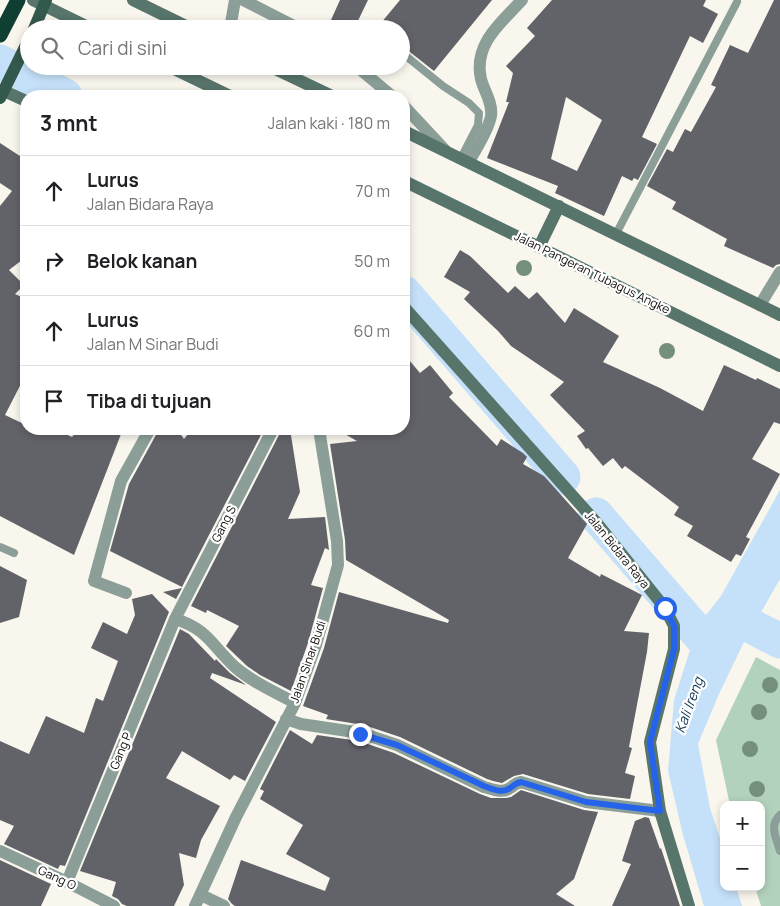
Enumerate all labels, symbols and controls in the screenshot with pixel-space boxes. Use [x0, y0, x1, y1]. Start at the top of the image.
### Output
search box [20, 20, 410, 75]
icon: search [38, 34, 66, 62]
text: Cari di sini [78, 35, 167, 61]
text: 3 mnt [40, 109, 98, 137]
text: Jalan kaki · 180 m [268, 112, 390, 134]
text: Lurus [87, 167, 139, 193]
icon: ahead [40, 177, 68, 205]
text: 70 m [355, 180, 390, 202]
text: Jalan Bidara Raya [87, 193, 214, 215]
street label: Jalan Pangeran Tubagus Angke [511, 227, 673, 318]
icon: right [40, 247, 68, 275]
text: Belok kanan [87, 248, 197, 274]
text: 50 m [354, 250, 390, 272]
text: Lurus [87, 307, 139, 333]
icon: ahead [40, 317, 68, 345]
text: 60 m [354, 320, 390, 342]
text: Jalan M Sinar Budi [87, 333, 219, 355]
icon: arrive [40, 387, 68, 415]
text: Tiba di tujuan [87, 388, 211, 414]
street label: Gang S [207, 502, 240, 545]
street label: Jalan Bidara Raya [581, 507, 654, 592]
route start [654, 597, 677, 620]
street label: Jalan Sinar Budi [285, 618, 330, 705]
water label: Kali Ireng [670, 673, 708, 735]
route end [349, 723, 372, 746]
street label: Gang P [105, 730, 136, 772]
map controls [720, 801, 765, 891]
button: + [720, 801, 765, 846]
button: − [720, 846, 765, 891]
street label: Gang O [35, 861, 79, 894]

